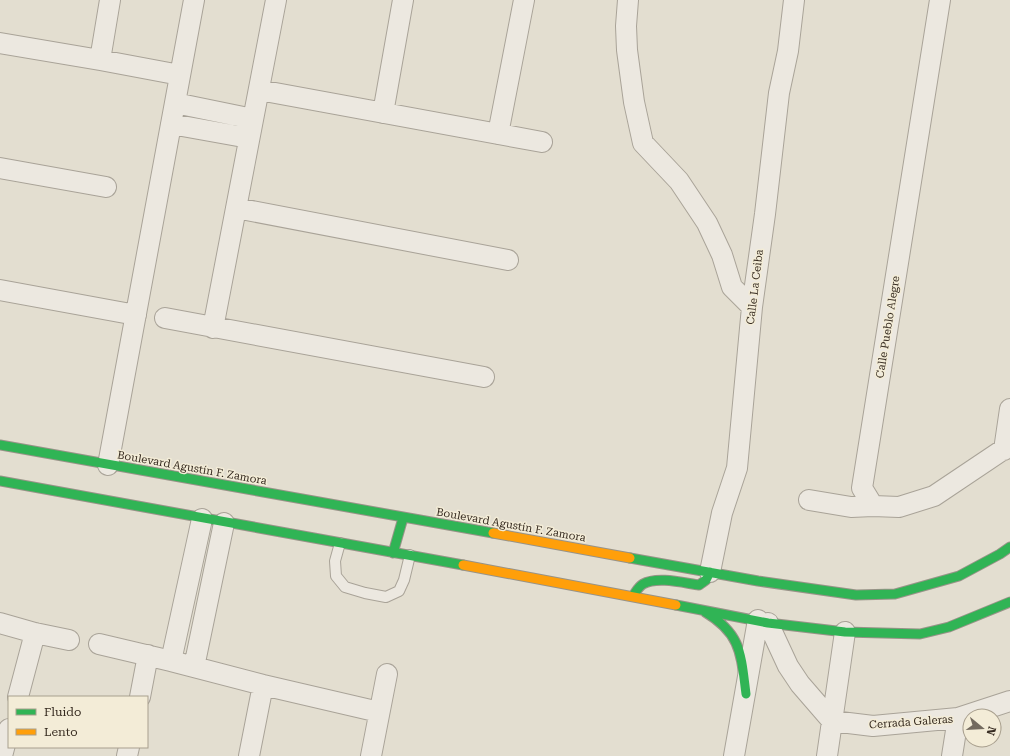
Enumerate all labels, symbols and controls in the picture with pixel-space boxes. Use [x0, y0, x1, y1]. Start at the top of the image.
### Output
street label: Calle La Ceiba [744, 249, 766, 325]
street label: Calle Pueblo Alegre [873, 275, 903, 379]
street label: Boulevard Agustín F. Zamora [116, 448, 268, 488]
street label: Boulevard Agustín F. Zamora [435, 505, 587, 545]
legend [8, 696, 148, 748]
text: Fluido [44, 705, 81, 719]
north arrow [962, 708, 1002, 748]
street label: Cerrada Galeras [869, 713, 953, 731]
text: Lento [44, 725, 78, 739]
text: N [983, 725, 999, 737]

